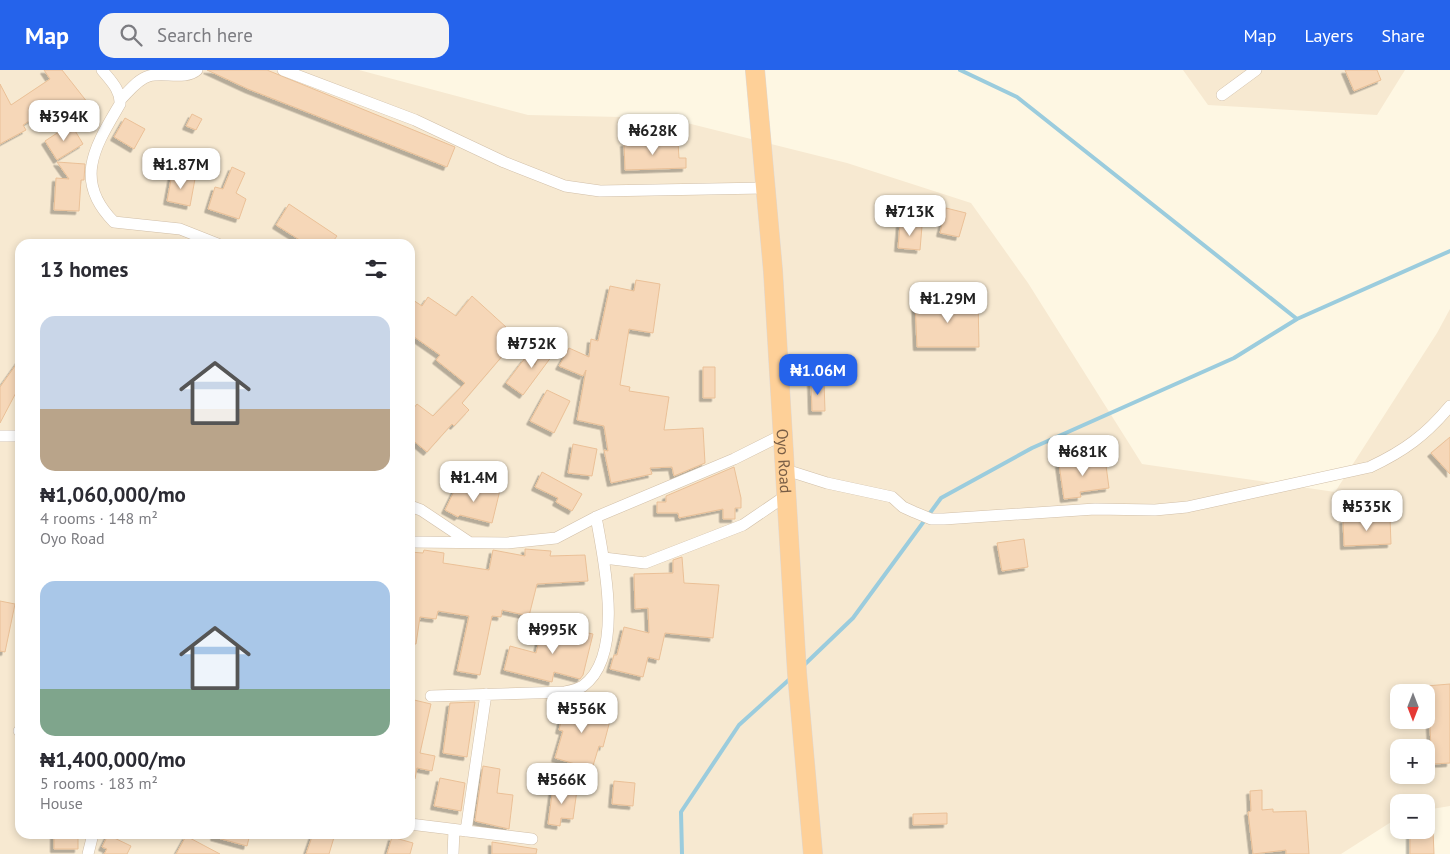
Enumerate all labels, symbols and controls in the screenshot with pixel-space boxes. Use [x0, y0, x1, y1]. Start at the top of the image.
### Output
search box [99, 13, 449, 58]
text: Map [25, 20, 69, 51]
icon: search [117, 21, 145, 49]
text: Search here [157, 23, 253, 47]
text: Map [1244, 24, 1276, 47]
text: Layers [1304, 24, 1353, 47]
text: Share [1381, 24, 1425, 47]
pin: ₦394K [29, 100, 99, 142]
text: ₦394K [40, 106, 88, 126]
pin: ₦628K [618, 114, 688, 156]
text: ₦628K [629, 120, 677, 140]
pin: ₦1.87M [140, 148, 222, 190]
text: ₦1.87M [153, 154, 209, 174]
pin: ₦713K [875, 194, 945, 237]
text: ₦713K [886, 201, 934, 221]
icon: filters [362, 255, 390, 283]
text: 13 homes [40, 256, 128, 283]
pin: ₦1.29M [907, 282, 989, 324]
text: ₦1.29M [920, 288, 976, 308]
pin: ₦752K [497, 326, 567, 369]
text: ₦752K [508, 333, 556, 353]
icon: home [170, 348, 260, 438]
pin: ₦1.06M [777, 354, 859, 396]
text: ₦1.06M [790, 360, 846, 380]
street label: Oyo Road [772, 428, 796, 494]
pin: ₦681K [1048, 434, 1118, 477]
text: ₦681K [1059, 441, 1107, 461]
pin: ₦1.4M [439, 460, 509, 503]
text: ₦1.4M [451, 467, 497, 487]
text: ₦1,060,000/mo [40, 481, 186, 508]
pin: ₦535K [1332, 490, 1402, 532]
text: ₦535K [1343, 496, 1391, 516]
text: 4 rooms · 148 m² [40, 508, 158, 528]
text: Oyo Road [40, 528, 105, 548]
pin: ₦995K [518, 612, 588, 655]
icon: home [170, 613, 260, 703]
text: ₦995K [529, 619, 577, 639]
north arrow [1390, 684, 1435, 729]
map controls [1390, 684, 1435, 839]
pin: ₦556K [547, 692, 617, 734]
text: ₦556K [558, 698, 606, 718]
button: + [1390, 739, 1435, 784]
text: ₦1,400,000/mo [40, 746, 186, 773]
pin: ₦566K [527, 762, 597, 805]
text: ₦566K [538, 769, 586, 789]
text: 5 rooms · 183 m² [40, 773, 158, 793]
text: House [40, 793, 83, 813]
button: − [1390, 794, 1435, 839]

